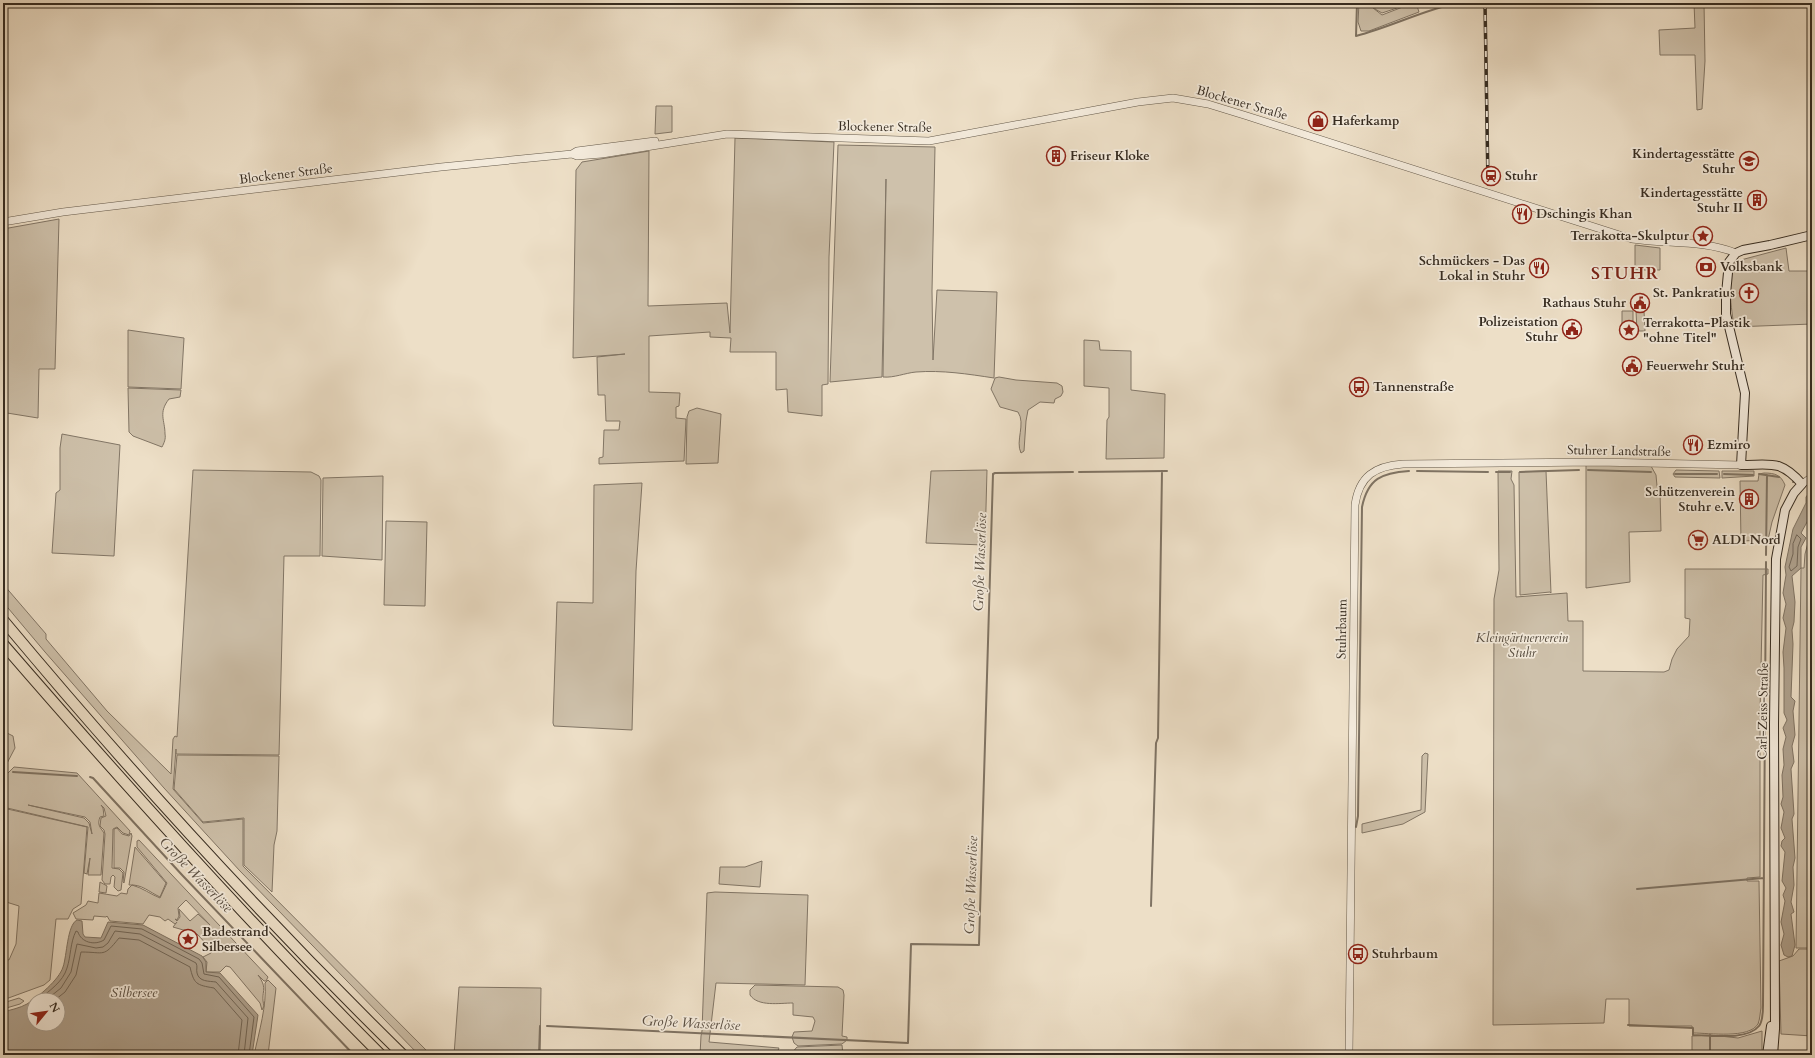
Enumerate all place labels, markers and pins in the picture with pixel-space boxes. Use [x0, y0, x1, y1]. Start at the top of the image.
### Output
shop icon: Haferkamp [1307, 110, 1329, 132]
place label: Haferkamp [1332, 112, 1399, 130]
building icon: Friseur Kloke [1045, 145, 1067, 167]
place label: Kindertagesstätte Stuhr [1632, 145, 1736, 178]
place label: Friseur Kloke [1070, 147, 1150, 165]
school or university icon: Kindertagesstätte Stuhr [1738, 150, 1760, 172]
station icon: Stuhr [1480, 165, 1502, 187]
place label: Stuhr [1505, 167, 1538, 185]
place label: Kindertagesstätte Stuhr II [1640, 184, 1743, 217]
building icon: Kindertagesstätte Stuhr II [1746, 189, 1768, 211]
restaurant icon: Dschingis Khan [1511, 203, 1533, 225]
place label: Dschingis Khan [1536, 205, 1633, 223]
place icon: Terrakotta-Skulptur [1692, 225, 1714, 247]
place label: Terrakotta-Skulptur [1570, 227, 1690, 245]
place label: Schmückers - Das Lokal in Stuhr [1419, 252, 1526, 285]
bank icon: Volksbank [1695, 256, 1717, 278]
restaurant icon: Schmückers - Das Lokal in Stuhr [1528, 257, 1550, 279]
place label: Volksbank [1720, 258, 1784, 276]
church icon: St. Pankratius [1738, 282, 1760, 304]
place label: St. Pankratius [1653, 284, 1735, 302]
public building icon: Rathaus Stuhr [1629, 292, 1651, 314]
place label: Rathaus Stuhr [1543, 294, 1627, 312]
place label: Polizeistation Stuhr [1478, 313, 1559, 346]
place label: Terrakotta-Plastik "ohne Titel" [1643, 314, 1752, 347]
public building icon: Polizeistation Stuhr [1561, 318, 1583, 340]
place icon: Terrakotta-Plastik "ohne Titel" [1618, 319, 1640, 341]
public building icon: Feuerwehr Stuhr [1621, 355, 1643, 377]
place label: Feuerwehr Stuhr [1646, 357, 1745, 375]
bus stop icon: Tannenstraße [1348, 376, 1370, 398]
place label: Tannenstraße [1373, 378, 1454, 396]
restaurant icon: Ezmiro [1682, 434, 1704, 456]
place label: Ezmiro [1707, 436, 1751, 454]
place label: Schützenverein Stuhr e.V. [1645, 483, 1736, 516]
building icon: Schützenverein Stuhr e.V. [1738, 488, 1760, 510]
supermarket icon: ALDI Nord [1687, 529, 1709, 551]
place label: ALDI Nord [1712, 531, 1781, 549]
place label: Badestrand Silbersee [202, 923, 269, 956]
place icon: Badestrand Silbersee [177, 928, 199, 950]
bus stop icon: Stuhrbaum [1347, 943, 1369, 965]
place label: Stuhrbaum [1372, 945, 1438, 963]

